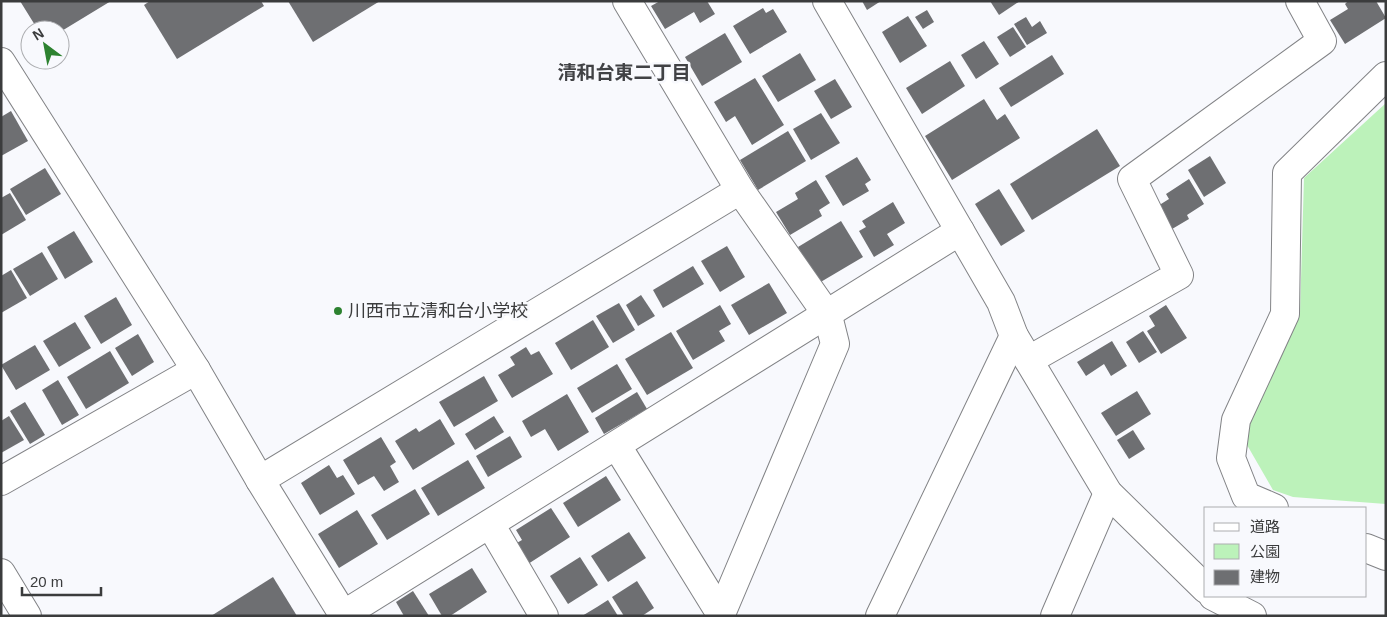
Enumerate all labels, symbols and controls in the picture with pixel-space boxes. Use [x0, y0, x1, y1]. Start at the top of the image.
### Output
north arrow [20, 20, 70, 70]
text: N [30, 25, 47, 43]
district label: 清和台東二丁目 [557, 62, 691, 83]
place label: 川西市立清和台小学校 [348, 301, 528, 321]
marker: 川西市立清和台小学校 [332, 305, 344, 317]
legend [1204, 507, 1367, 597]
text: 道路 [1250, 518, 1280, 535]
text: 公園 [1250, 543, 1280, 560]
scale bar [22, 564, 101, 596]
text: 建物 [1250, 568, 1280, 585]
text: 20 m [30, 573, 63, 590]

